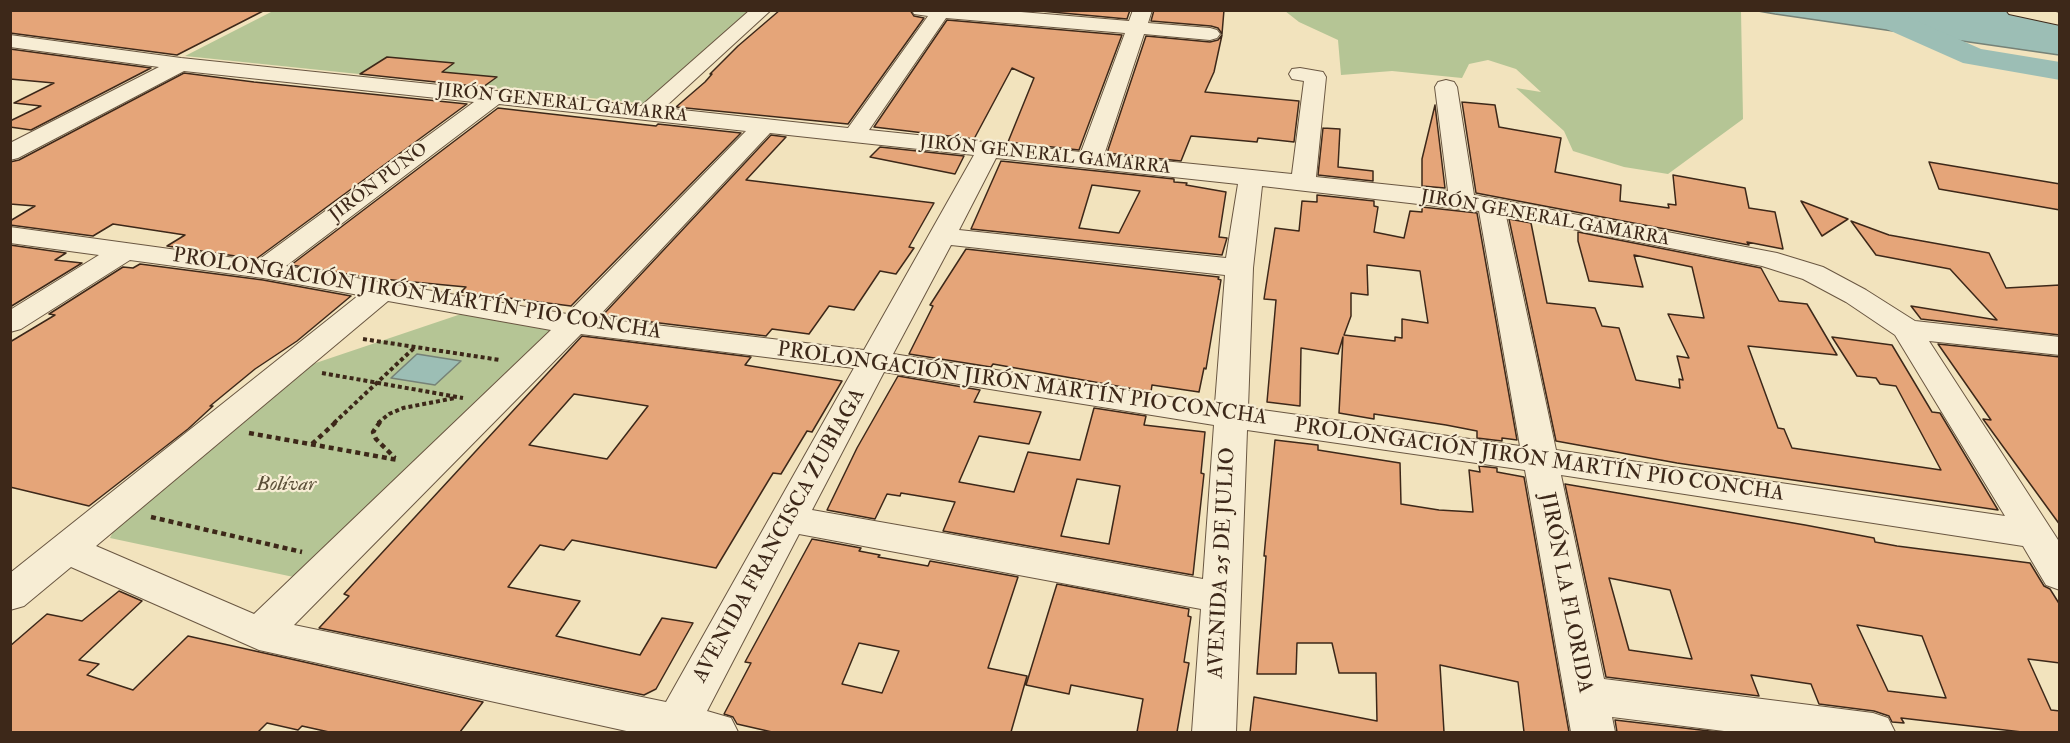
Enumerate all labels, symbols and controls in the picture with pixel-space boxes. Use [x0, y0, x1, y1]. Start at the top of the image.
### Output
street label: JIRÓN GENERAL GAMARRA [435, 80, 689, 128]
street label: JIRÓN GENERAL GAMARRA [918, 132, 1172, 180]
street label: JIRÓN PUNO [326, 139, 432, 227]
street label: JIRÓN GENERAL GAMARRA [1419, 186, 1671, 252]
street label: PROLONGACIÓN JIRÓN MARTÍN PIO CONCHA [171, 244, 663, 346]
street label: PROLONGACIÓN JIRÓN MARTÍN PIO CONCHA [775, 338, 1269, 432]
street label: AVENIDA FRANCISCA ZUBIAGA [688, 385, 872, 687]
street label: PROLONGACIÓN JIRÓN MARTÍN PIO CONCHA [1292, 414, 1786, 508]
street label: AVENIDA 25 DE JULIO [1204, 447, 1242, 679]
park label: Bolívar [256, 472, 316, 498]
street label: JIRÓN LA FLORIDA [1533, 490, 1597, 696]

